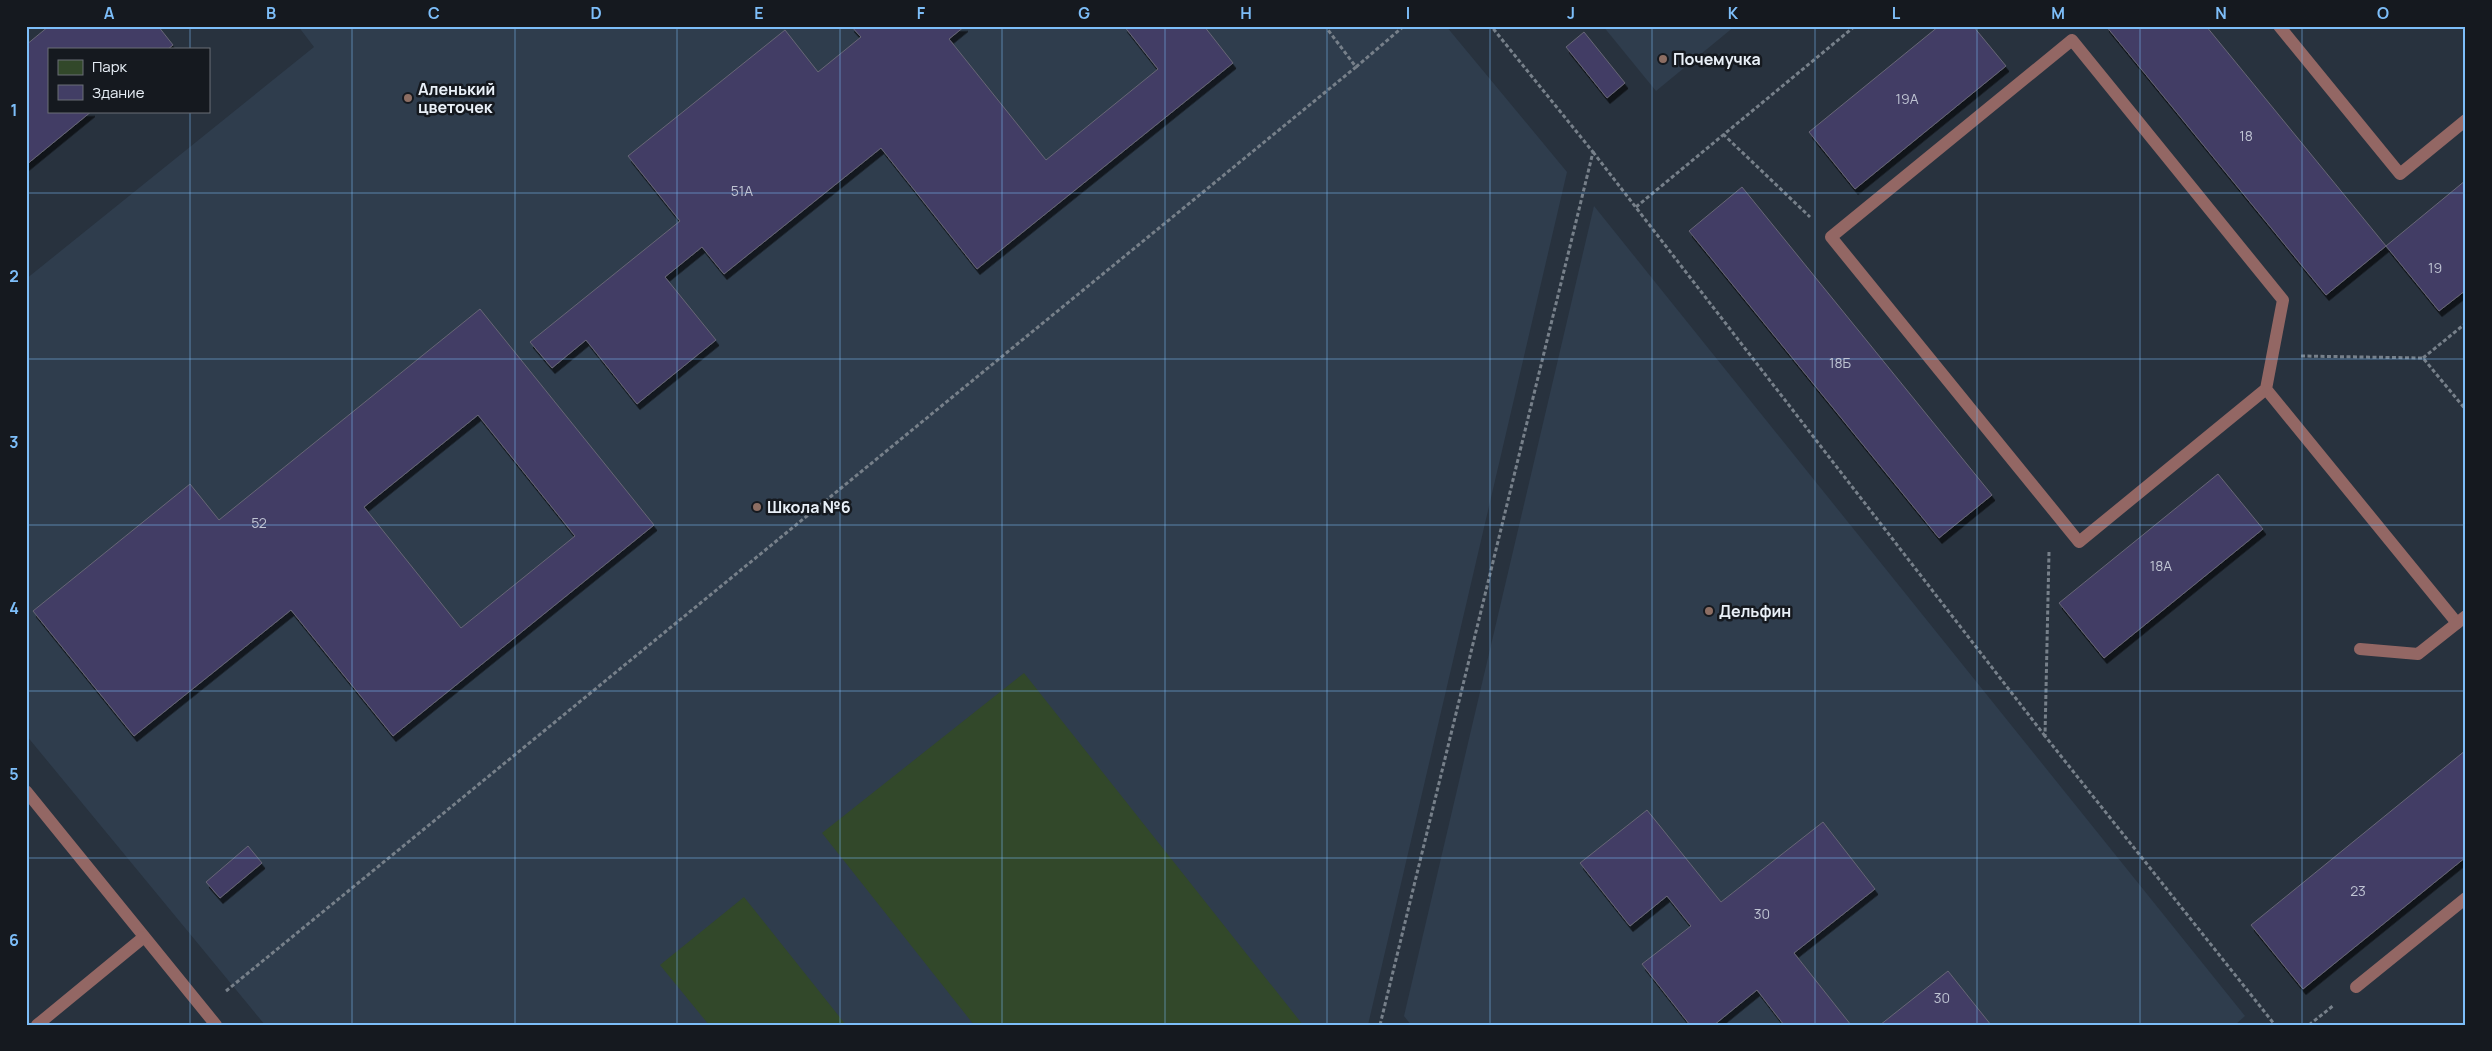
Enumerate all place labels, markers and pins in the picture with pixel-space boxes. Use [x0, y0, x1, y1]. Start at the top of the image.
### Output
place label: Почемучка [1673, 48, 1761, 70]
marker: Почемучка [1657, 53, 1669, 65]
place label: Аленький цветочек [418, 78, 495, 118]
marker: Аленький цветочек [402, 92, 414, 104]
place label: Школа №6 [767, 496, 851, 518]
marker: Школа №6 [751, 501, 763, 513]
place label: Дельфин [1719, 600, 1791, 622]
marker: Дельфин [1703, 605, 1715, 617]

